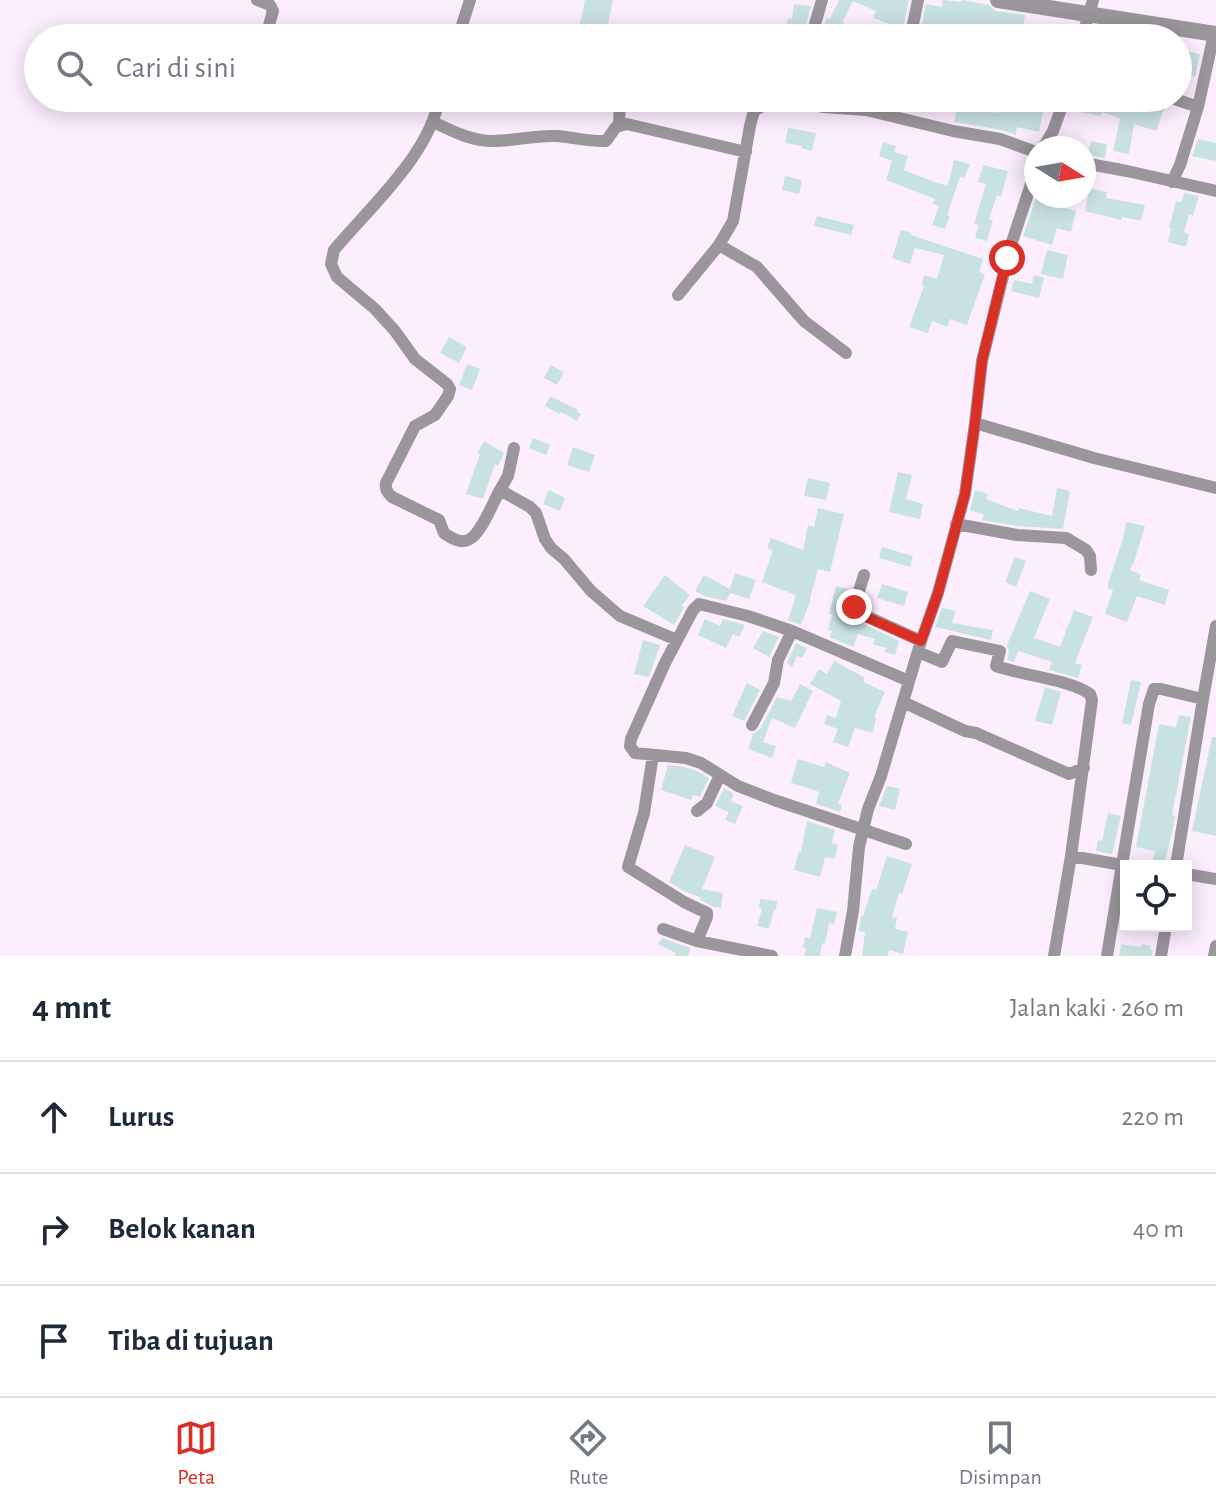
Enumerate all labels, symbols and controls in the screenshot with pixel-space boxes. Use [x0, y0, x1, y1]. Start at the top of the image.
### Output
search box [24, 24, 1192, 112]
icon: search [52, 46, 96, 90]
text: Cari di sini [116, 53, 236, 83]
north arrow [1024, 136, 1096, 208]
route start [989, 240, 1025, 276]
route end [836, 589, 872, 625]
map controls [1120, 860, 1192, 932]
button: locate [1120, 860, 1192, 932]
text: 4 mnt [32, 991, 111, 1025]
text: Jalan kaki · 260 m [1010, 995, 1184, 1021]
icon: ahead [32, 1095, 76, 1139]
text: Lurus [108, 1102, 174, 1132]
text: 220 m [1122, 1104, 1184, 1130]
icon: right [32, 1207, 76, 1251]
text: Belok kanan [108, 1214, 256, 1244]
text: 40 m [1133, 1216, 1184, 1242]
icon: arrive [32, 1319, 76, 1363]
text: Tiba di tujuan [108, 1326, 274, 1356]
tab: Peta [174, 1416, 218, 1490]
tab: Rute [566, 1416, 610, 1490]
tab: Disimpan [959, 1416, 1042, 1490]

